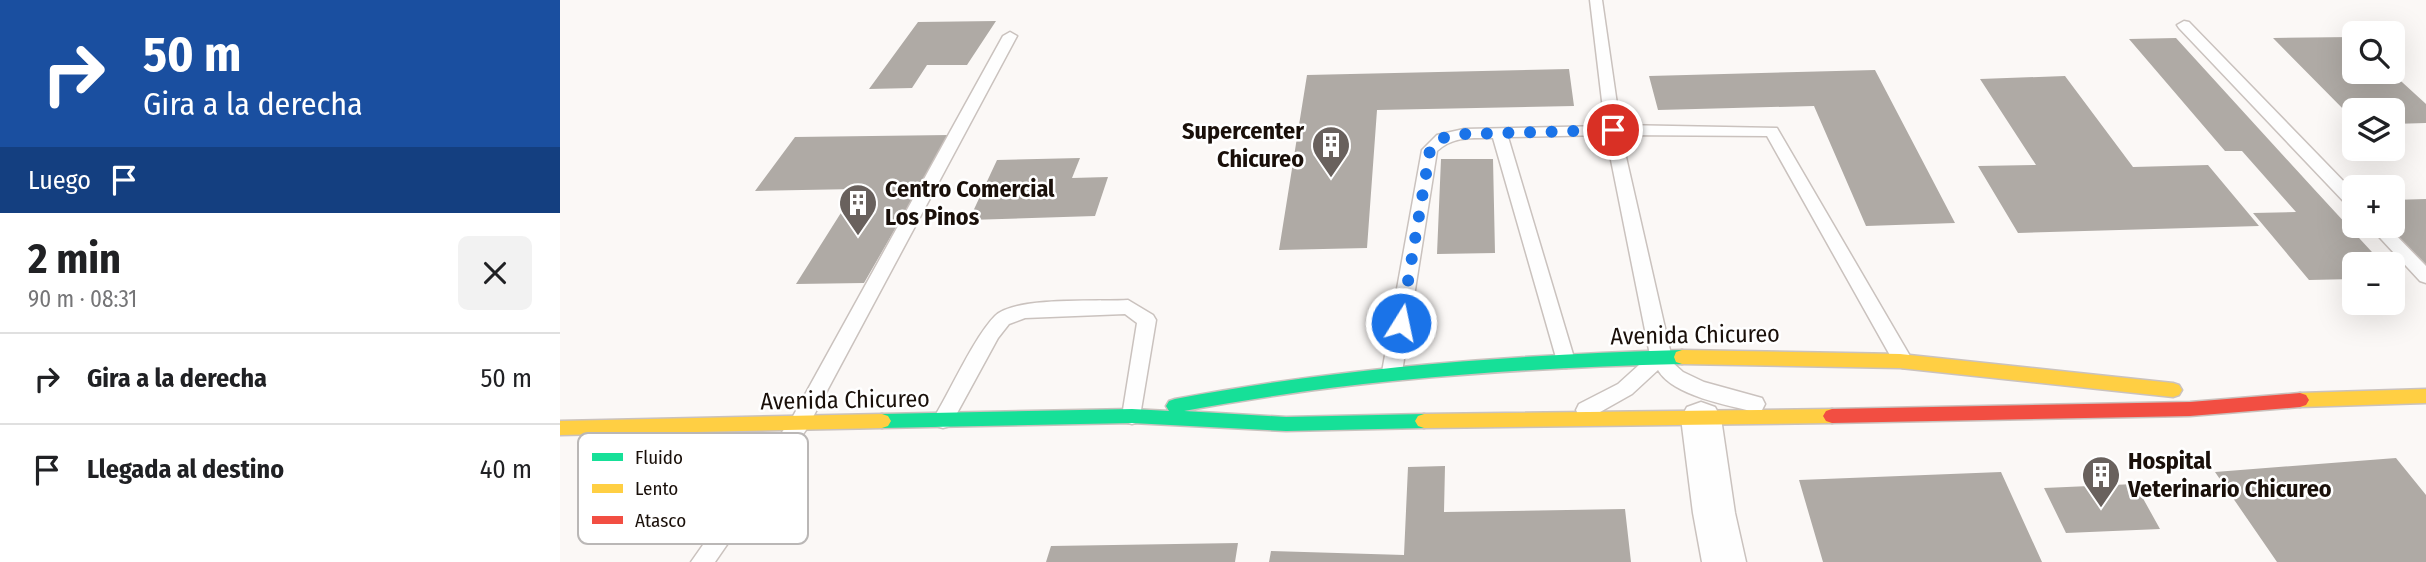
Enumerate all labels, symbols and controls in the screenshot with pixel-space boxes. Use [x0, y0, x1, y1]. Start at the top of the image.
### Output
map controls [2342, 21, 2405, 315]
button: search [2342, 21, 2405, 84]
text: 50 m [143, 25, 241, 84]
icon: right [28, 28, 119, 119]
text: Gira a la derecha [143, 85, 363, 123]
button: layers [2342, 98, 2405, 161]
pin [1583, 100, 1643, 160]
icon: arrive [1594, 111, 1632, 149]
place label: Supercenter Chicureo [1182, 117, 1304, 173]
building icon: Supercenter Chicureo [1310, 124, 1352, 179]
icon: arrive [105, 161, 143, 199]
text: Luego [28, 165, 91, 196]
place label: Centro Comercial Los Pinos [885, 175, 1055, 231]
button: + [2342, 175, 2405, 238]
building icon: Centro Comercial Los Pinos [837, 182, 879, 237]
text: 2 min [28, 234, 121, 284]
button: close [458, 236, 532, 310]
button: − [2342, 252, 2405, 315]
text: 90 m · 08:31 [28, 285, 137, 313]
position arrow [1364, 286, 1438, 360]
street label: Avenida Chicureo [1610, 320, 1780, 350]
icon: right [28, 360, 66, 398]
text: Gira a la derecha [87, 363, 267, 394]
text: 50 m [480, 363, 532, 394]
street label: Avenida Chicureo [760, 385, 930, 415]
legend [578, 433, 808, 544]
text: Fluido [635, 446, 683, 469]
place label: Hospital Veterinario Chicureo [2127, 447, 2332, 503]
icon: arrive [28, 451, 66, 489]
text: Llegada al destino [87, 454, 284, 485]
text: 40 m [480, 454, 532, 485]
building icon: Hospital Veterinario Chicureo [2080, 454, 2122, 509]
text: Lento [635, 477, 678, 500]
text: Atasco [635, 509, 686, 532]

